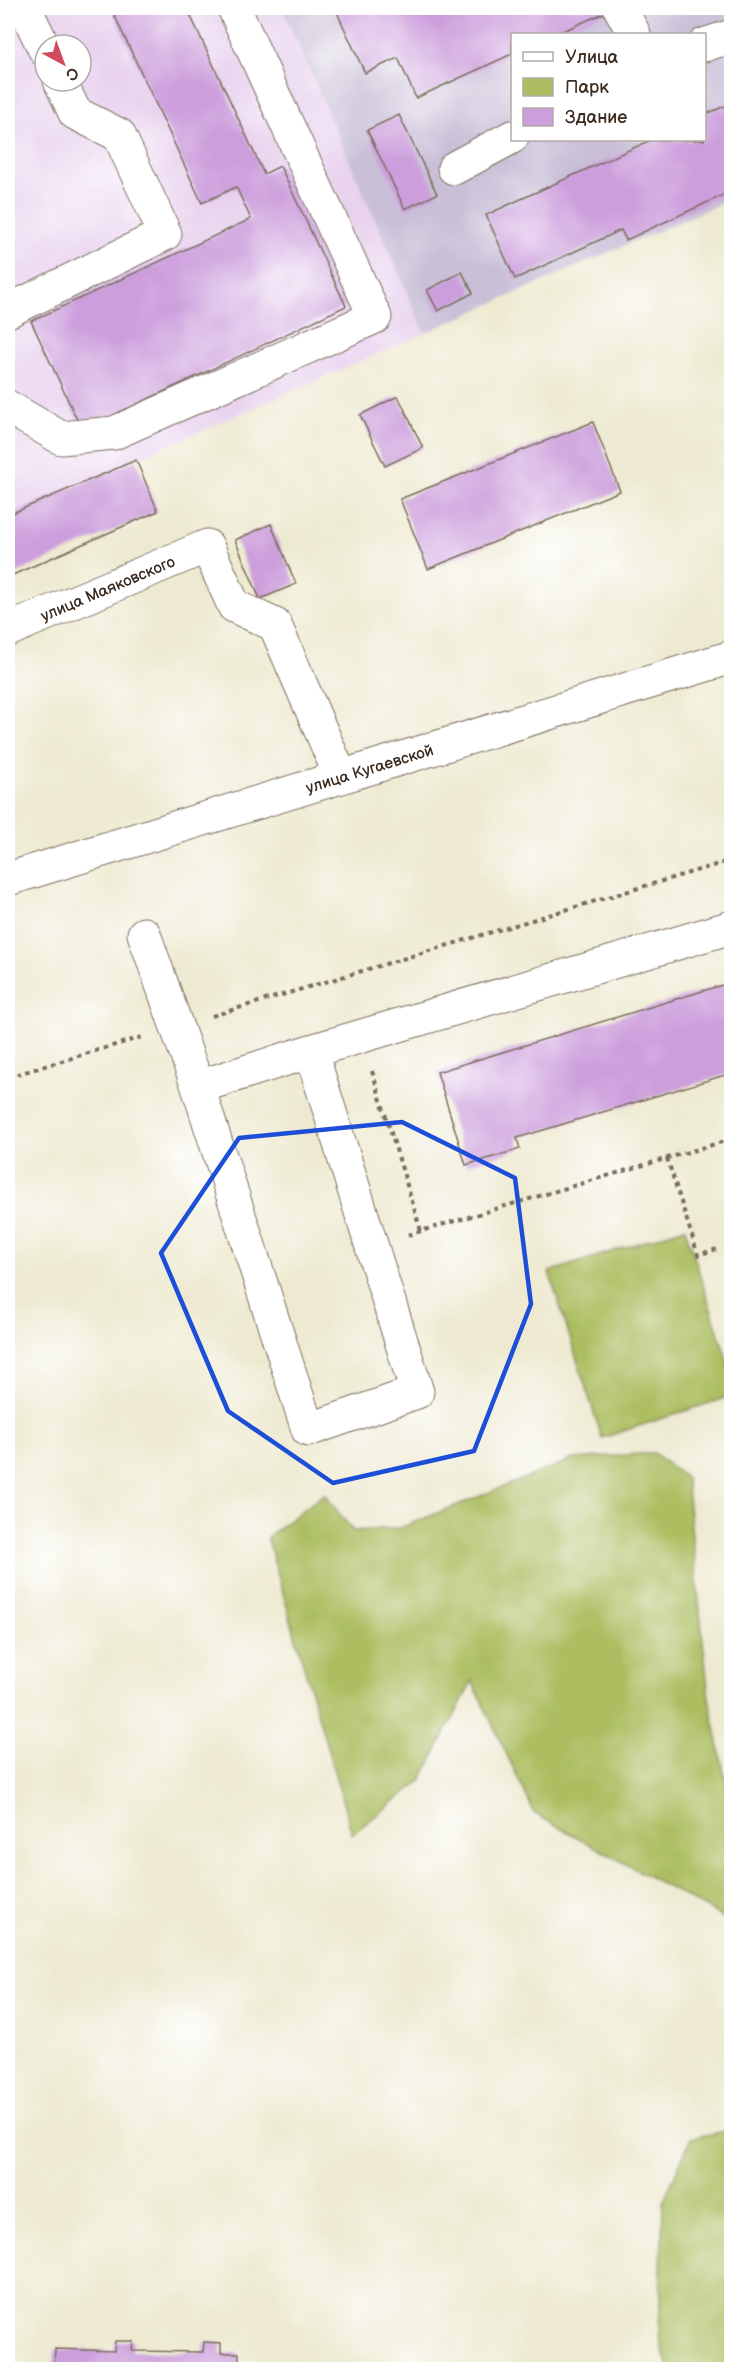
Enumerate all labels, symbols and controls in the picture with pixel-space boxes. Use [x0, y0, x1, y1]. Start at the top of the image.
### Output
north arrow [33, 33, 93, 93]
legend [511, 33, 706, 141]
text: Улица [565, 47, 619, 68]
text: С [61, 62, 82, 84]
text: Парк [565, 77, 609, 98]
text: Здание [565, 107, 627, 128]
street label: улица Маяковского [38, 553, 178, 626]
street label: улица Кугаевской [304, 741, 436, 798]

